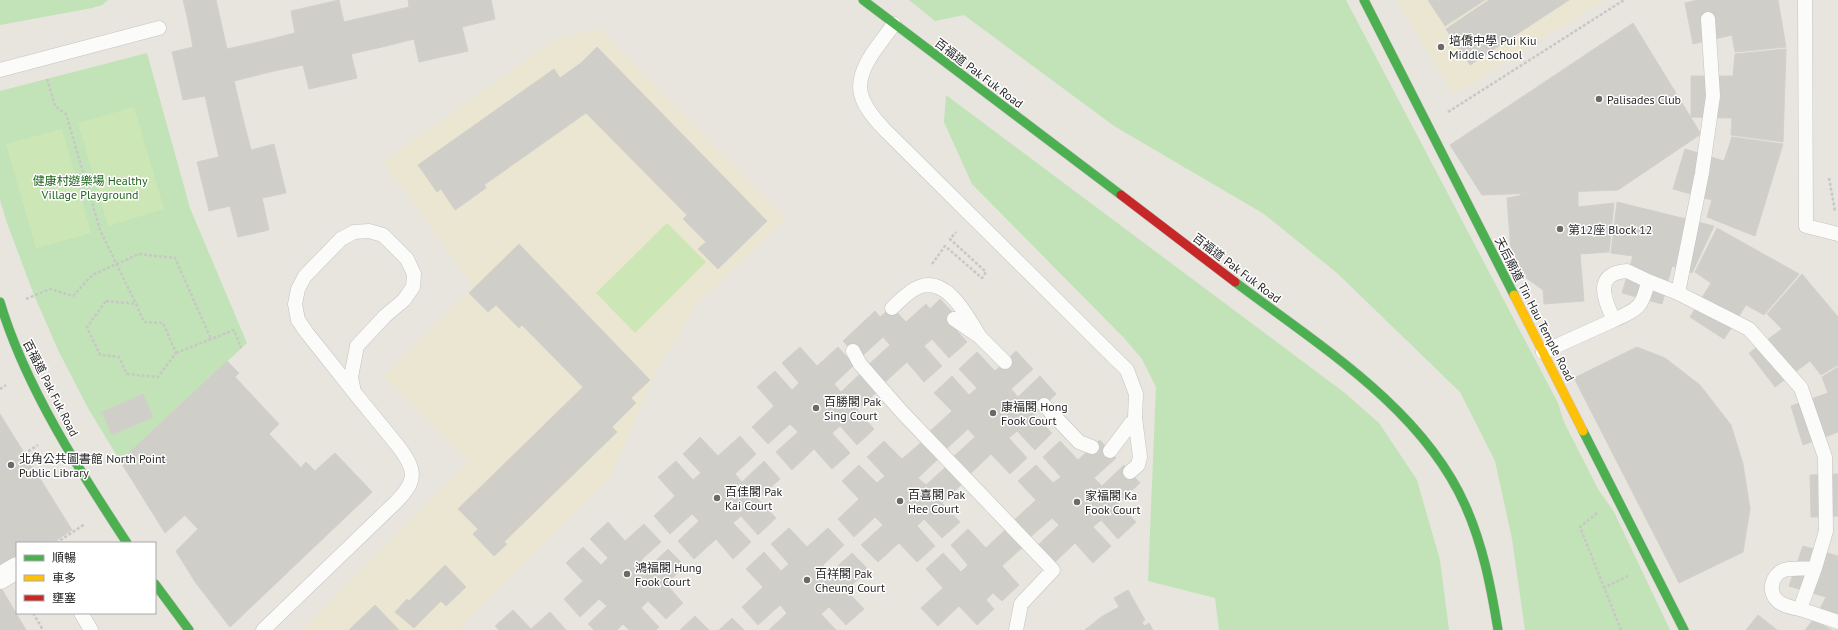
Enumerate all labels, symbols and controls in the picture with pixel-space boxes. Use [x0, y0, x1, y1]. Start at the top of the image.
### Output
place label: 培僑中學 Pui Kiu Middle School [1449, 33, 1536, 62]
street label: 百福道 Pak Fuk Road [932, 35, 1026, 111]
marker: 培僑中學 Pui Kiu Middle School [1436, 42, 1446, 52]
place label: Palisades Club [1607, 92, 1681, 107]
marker: Palisades Club [1594, 94, 1604, 104]
park label: 健康村遊樂場 Healthy Village Playground [32, 173, 148, 202]
place label: 第12座 Block 12 [1568, 222, 1652, 237]
marker: 第12座 Block 12 [1555, 224, 1565, 234]
street label: 百福道 Pak Fuk Road [1190, 230, 1284, 306]
street label: 天后廟道 Tin Hau Temple Road [1492, 234, 1578, 384]
street label: 百福道 Pak Fuk Road [20, 337, 82, 439]
place label: 百勝閣 Pak Sing Court [824, 394, 881, 423]
place label: 康福閣 Hong Fook Court [1001, 399, 1068, 428]
marker: 百勝閣 Pak Sing Court [811, 403, 821, 413]
marker: 康福閣 Hong Fook Court [988, 408, 998, 418]
place label: 北角公共圖書館 North Point Public Library [19, 451, 166, 480]
marker: 北角公共圖書館 North Point Public Library [6, 460, 16, 470]
place label: 百佳閣 Pak Kai Court [725, 484, 782, 513]
place label: 百喜閣 Pak Hee Court [908, 487, 965, 516]
place label: 家福閣 Ka Fook Court [1085, 488, 1141, 517]
marker: 百佳閣 Pak Kai Court [712, 493, 722, 503]
marker: 百喜閣 Pak Hee Court [895, 496, 905, 506]
marker: 家福閣 Ka Fook Court [1072, 497, 1082, 507]
legend [16, 542, 156, 614]
text: 順暢 [52, 550, 76, 565]
place label: 鴻福閣 Hung Fook Court [635, 560, 702, 589]
place label: 百祥閣 Pak Cheung Court [815, 566, 885, 595]
marker: 鴻福閣 Hung Fook Court [622, 569, 632, 579]
text: 車多 [52, 570, 76, 585]
marker: 百祥閣 Pak Cheung Court [802, 575, 812, 585]
text: 壅塞 [52, 590, 76, 605]

